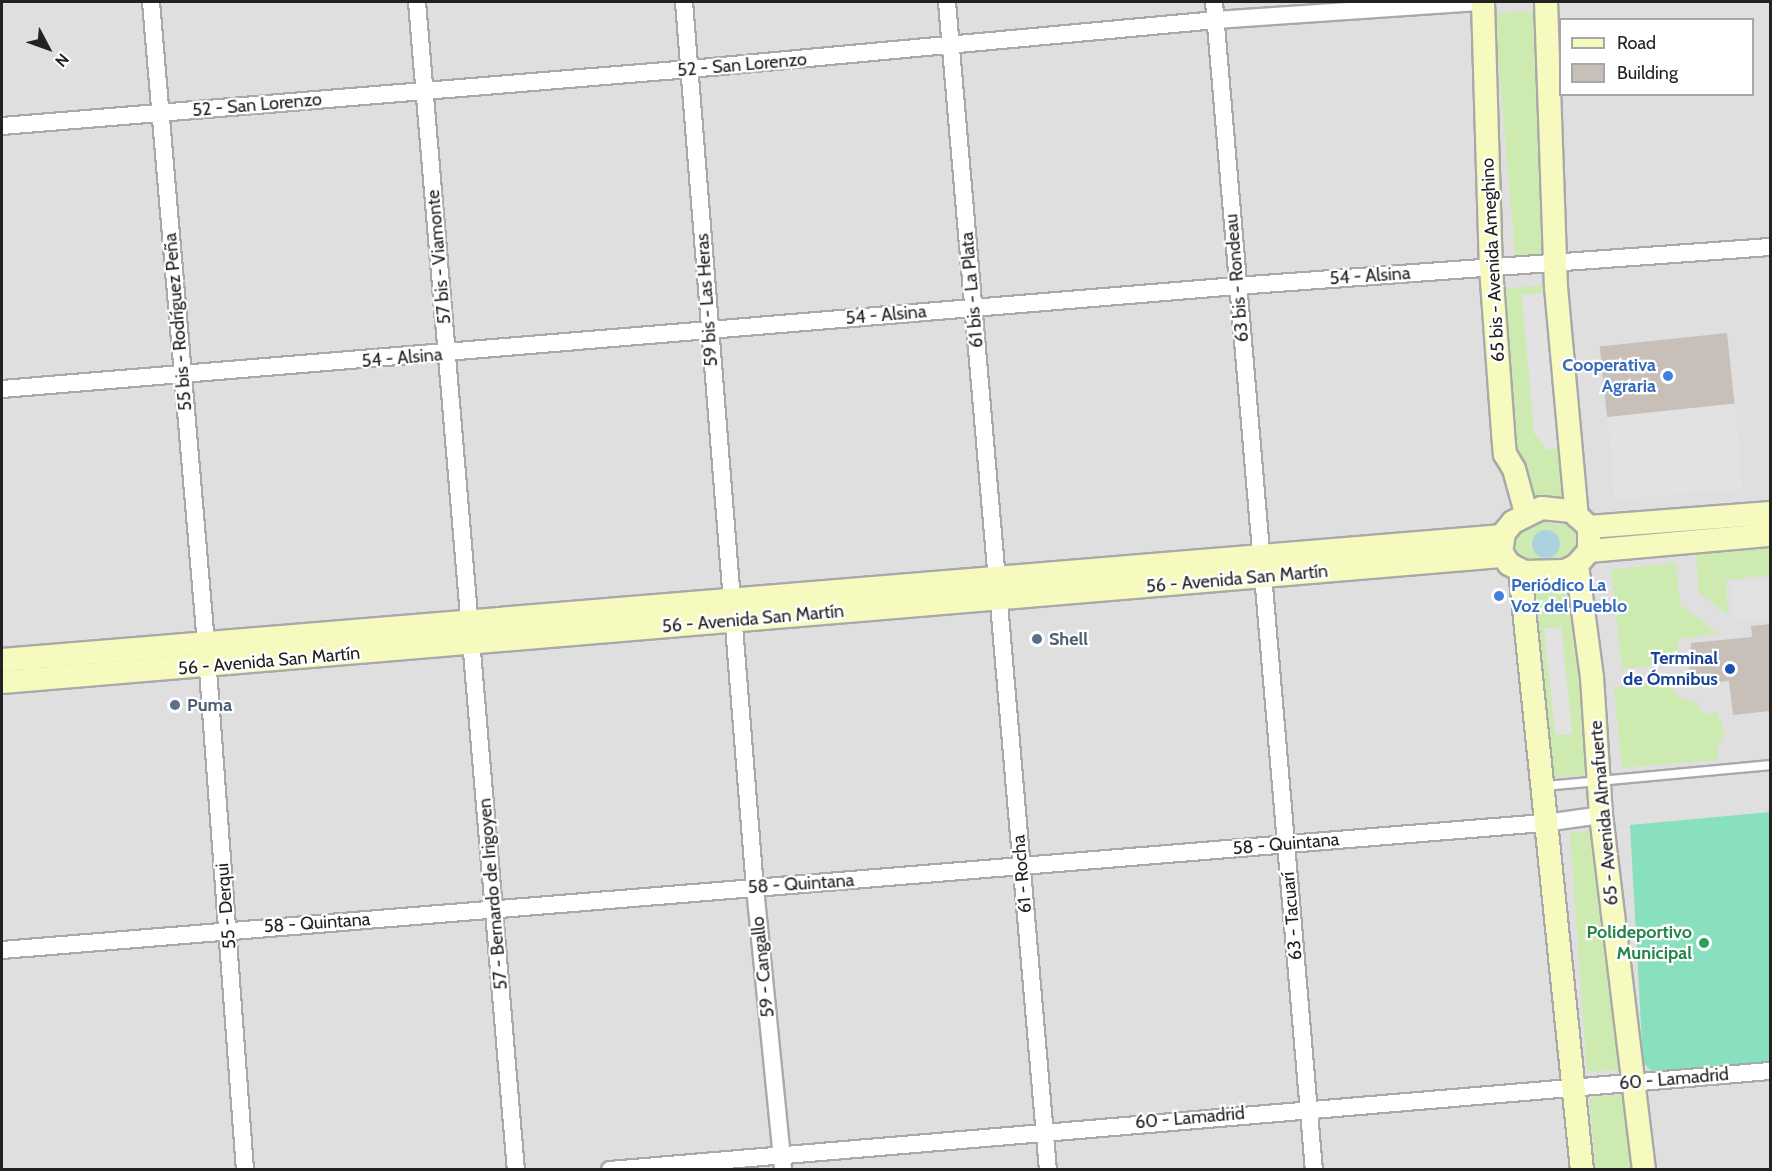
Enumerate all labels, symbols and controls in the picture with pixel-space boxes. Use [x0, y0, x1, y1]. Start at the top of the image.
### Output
north arrow [18, 18, 78, 78]
legend [1559, 18, 1754, 96]
text: Road [1617, 32, 1656, 54]
street label: 52 - San Lorenzo [676, 49, 808, 81]
text: N [51, 50, 73, 71]
text: Building [1617, 62, 1678, 84]
street label: 52 - San Lorenzo [191, 89, 323, 121]
street label: 65 bis - Avenida Ameghino [1477, 157, 1509, 363]
street label: 57 bis - Viamonte [422, 189, 456, 325]
street label: 63 bis - Rondeau [1221, 213, 1253, 343]
street label: 61 bis - La Plata [956, 231, 988, 349]
street label: 55 bis - Rodríguez Peña [159, 232, 197, 412]
street label: 59 bis - Las Heras [692, 233, 722, 367]
street label: 54 - Alsina [1329, 262, 1411, 290]
street label: 54 - Alsina [845, 301, 927, 329]
street label: 54 - Alsina [361, 344, 443, 372]
place label: Cooperativa Agraria [1562, 355, 1656, 398]
marker: Cooperativa Agraria [1661, 369, 1675, 383]
street label: 56 - Avenida San Martín [1145, 560, 1329, 598]
place label: Periódico La Voz del Pueblo [1511, 575, 1627, 618]
marker: Periódico La Voz del Pueblo [1492, 589, 1506, 603]
street label: 56 - Avenida San Martín [661, 600, 845, 638]
place label: Shell [1049, 628, 1088, 650]
marker: Shell [1030, 632, 1044, 646]
street label: 56 - Avenida San Martín [177, 642, 361, 680]
place label: Terminal de Ómnibus [1623, 648, 1718, 690]
marker: Terminal de Ómnibus [1723, 662, 1737, 676]
place label: Puma [187, 694, 232, 716]
marker: Puma [168, 698, 182, 712]
street label: 65 - Avenida Almafuerte [1585, 720, 1623, 906]
street label: 57 - Bernardo de Irigoyen [474, 797, 512, 991]
street label: 58 - Quintana [1232, 829, 1340, 859]
street label: 61 - Rocha [1008, 834, 1036, 914]
street label: 55 - Derqui [211, 862, 241, 950]
street label: 58 - Quintana [747, 870, 855, 898]
street label: 63 - Tacuarí [1277, 871, 1307, 961]
street label: 58 - Quintana [263, 909, 371, 937]
street label: 59 - Cangallo [747, 915, 779, 1019]
place label: Polideportivo Municipal [1587, 922, 1692, 964]
marker: Polideportivo Municipal [1697, 936, 1711, 950]
street label: 60 - Lamadrid [1618, 1063, 1730, 1095]
street label: 60 - Lamadrid [1134, 1102, 1246, 1134]

